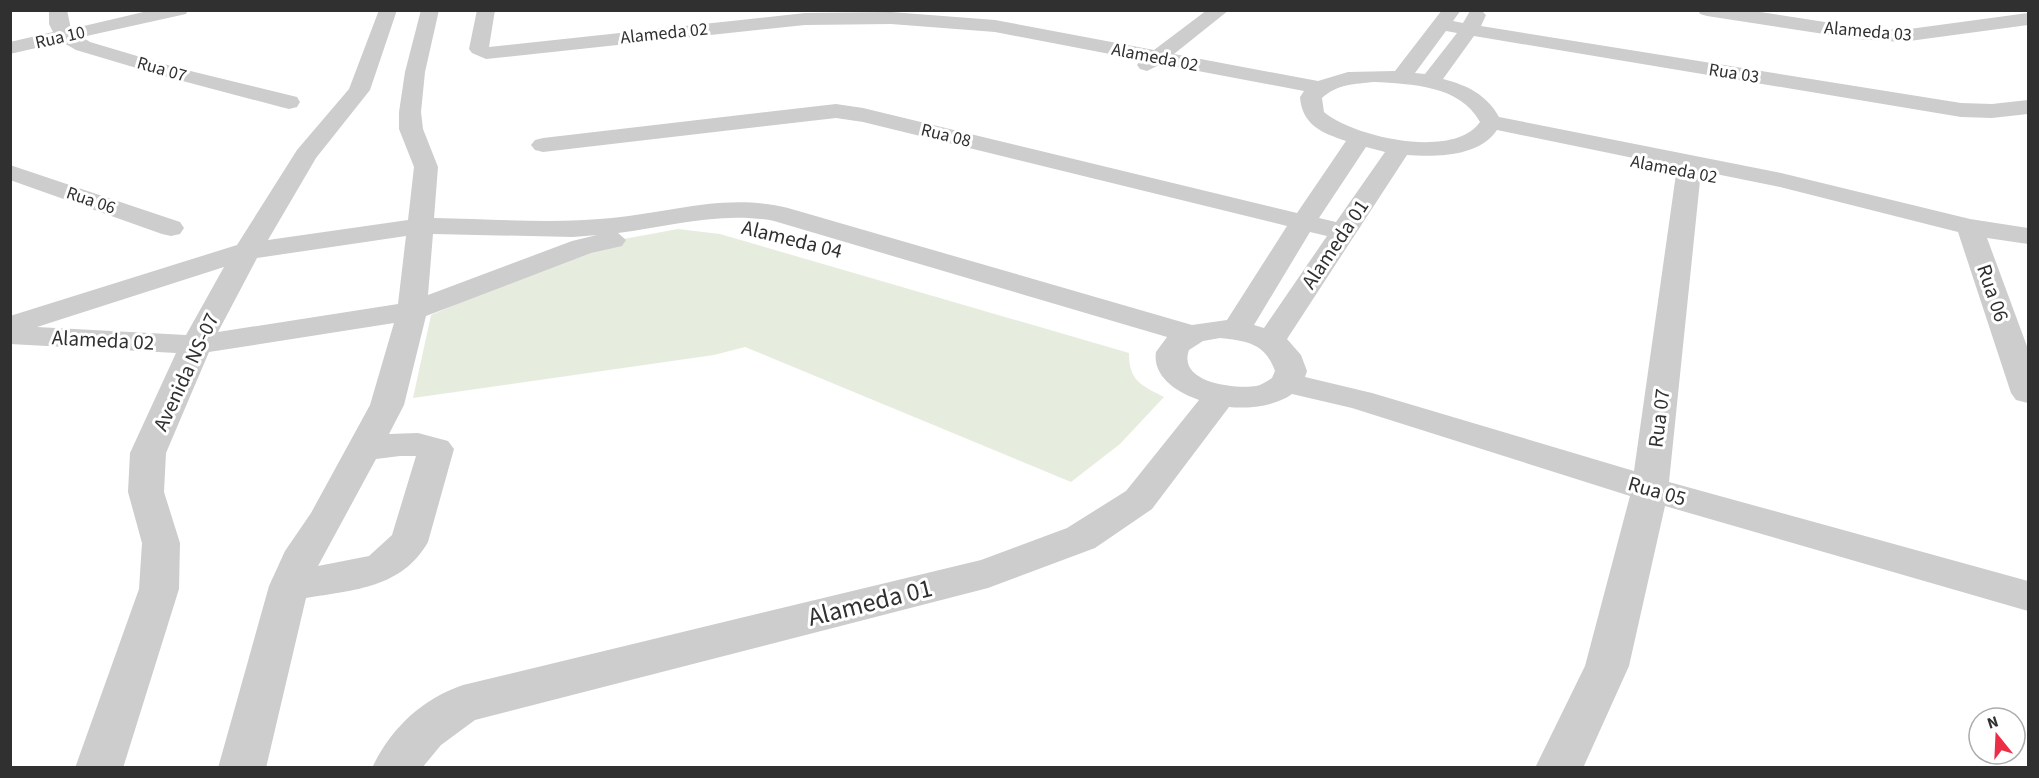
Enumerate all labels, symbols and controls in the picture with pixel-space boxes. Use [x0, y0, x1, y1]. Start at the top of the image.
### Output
street label: Alameda 03 [1823, 15, 1913, 48]
street label: Alameda 02 [619, 16, 709, 51]
street label: Rua 10 [33, 20, 88, 55]
street label: Alameda 02 [1109, 37, 1200, 78]
street label: Rua 07 [134, 50, 190, 88]
street label: Rua 03 [1707, 57, 1761, 90]
street label: Rua 08 [918, 117, 973, 154]
street label: Alameda 02 [1628, 149, 1719, 190]
street label: Rua 06 [63, 180, 119, 221]
street label: Alameda 01 [1294, 193, 1376, 295]
street label: Alameda 04 [739, 212, 845, 266]
street label: Rua 06 [1969, 260, 2017, 326]
street label: Avenida NS-07 [146, 308, 226, 436]
street label: Alameda 02 [51, 322, 155, 358]
street label: Rua 07 [1641, 387, 1677, 449]
street label: Rua 05 [1624, 468, 1690, 514]
street label: Alameda 01 [804, 569, 936, 636]
north arrow [1967, 706, 2027, 766]
text: N [1984, 711, 2001, 735]

